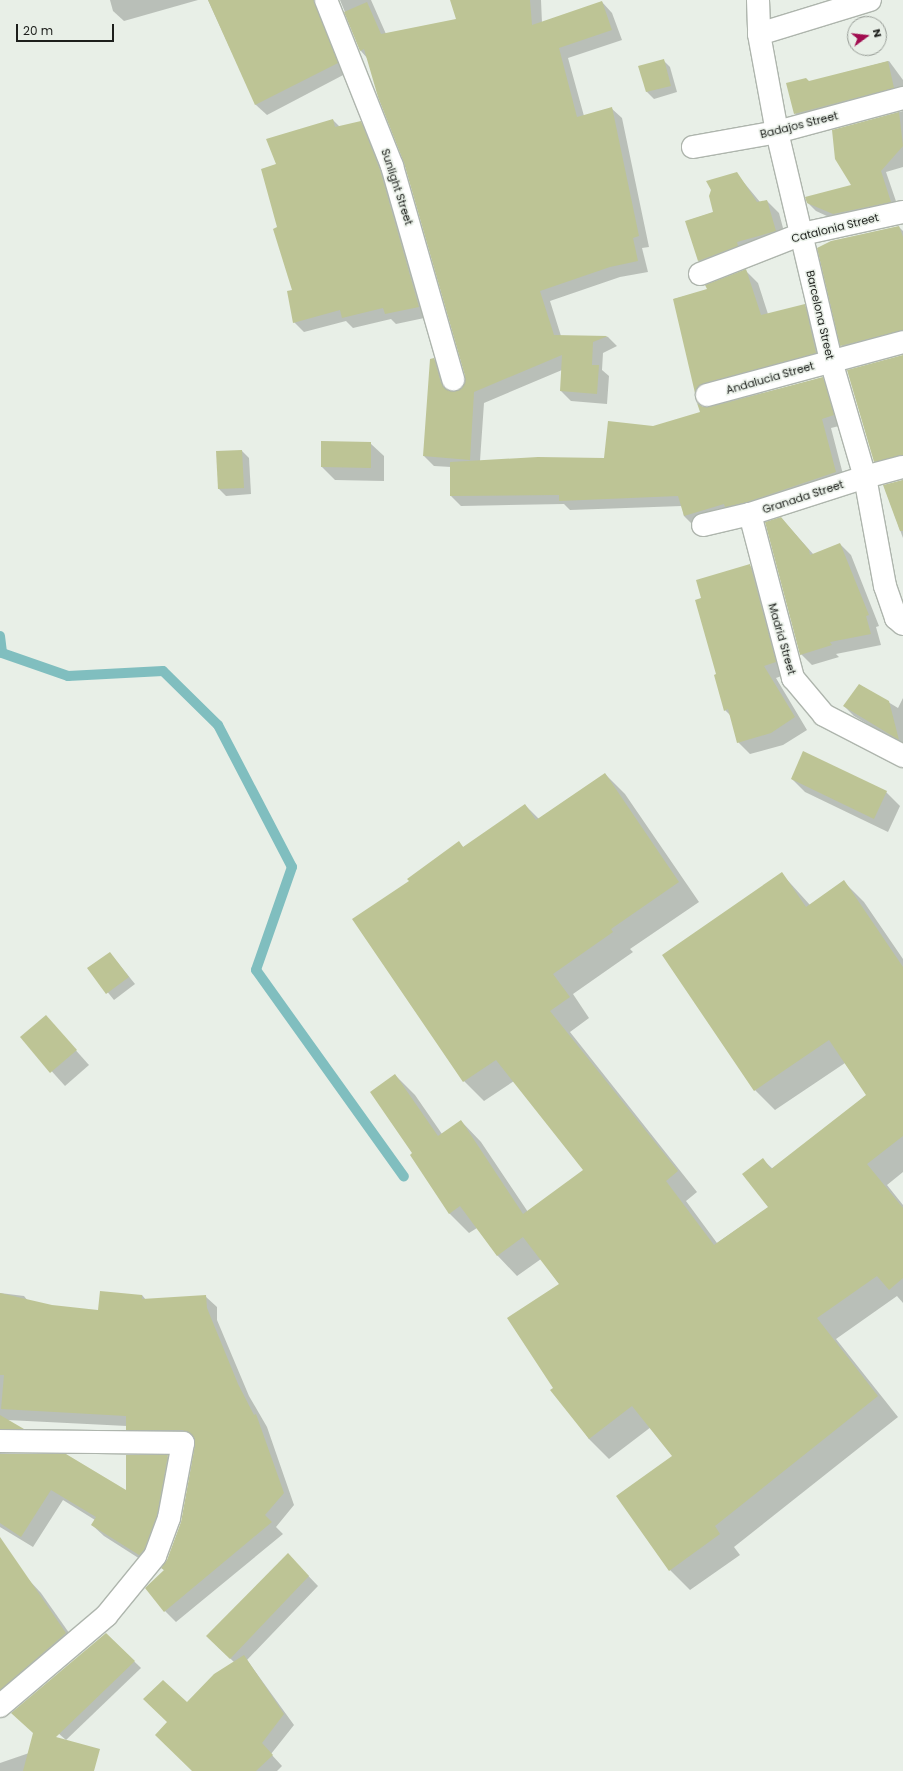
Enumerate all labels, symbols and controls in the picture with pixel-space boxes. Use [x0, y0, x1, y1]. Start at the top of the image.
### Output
scale bar [18, 16, 116, 42]
north arrow [847, 16, 887, 56]
text: 20 m [23, 22, 53, 39]
text: N [869, 27, 886, 39]
street label: Badajos Street [759, 109, 839, 141]
street label: Sunlight Street [378, 147, 416, 227]
street label: Catalonia Street [790, 211, 880, 245]
street label: Barcelona Street [803, 269, 837, 361]
street label: Andalucia Street [724, 359, 816, 397]
street label: Granada Street [761, 478, 845, 516]
street label: Madrid Street [765, 602, 799, 676]

